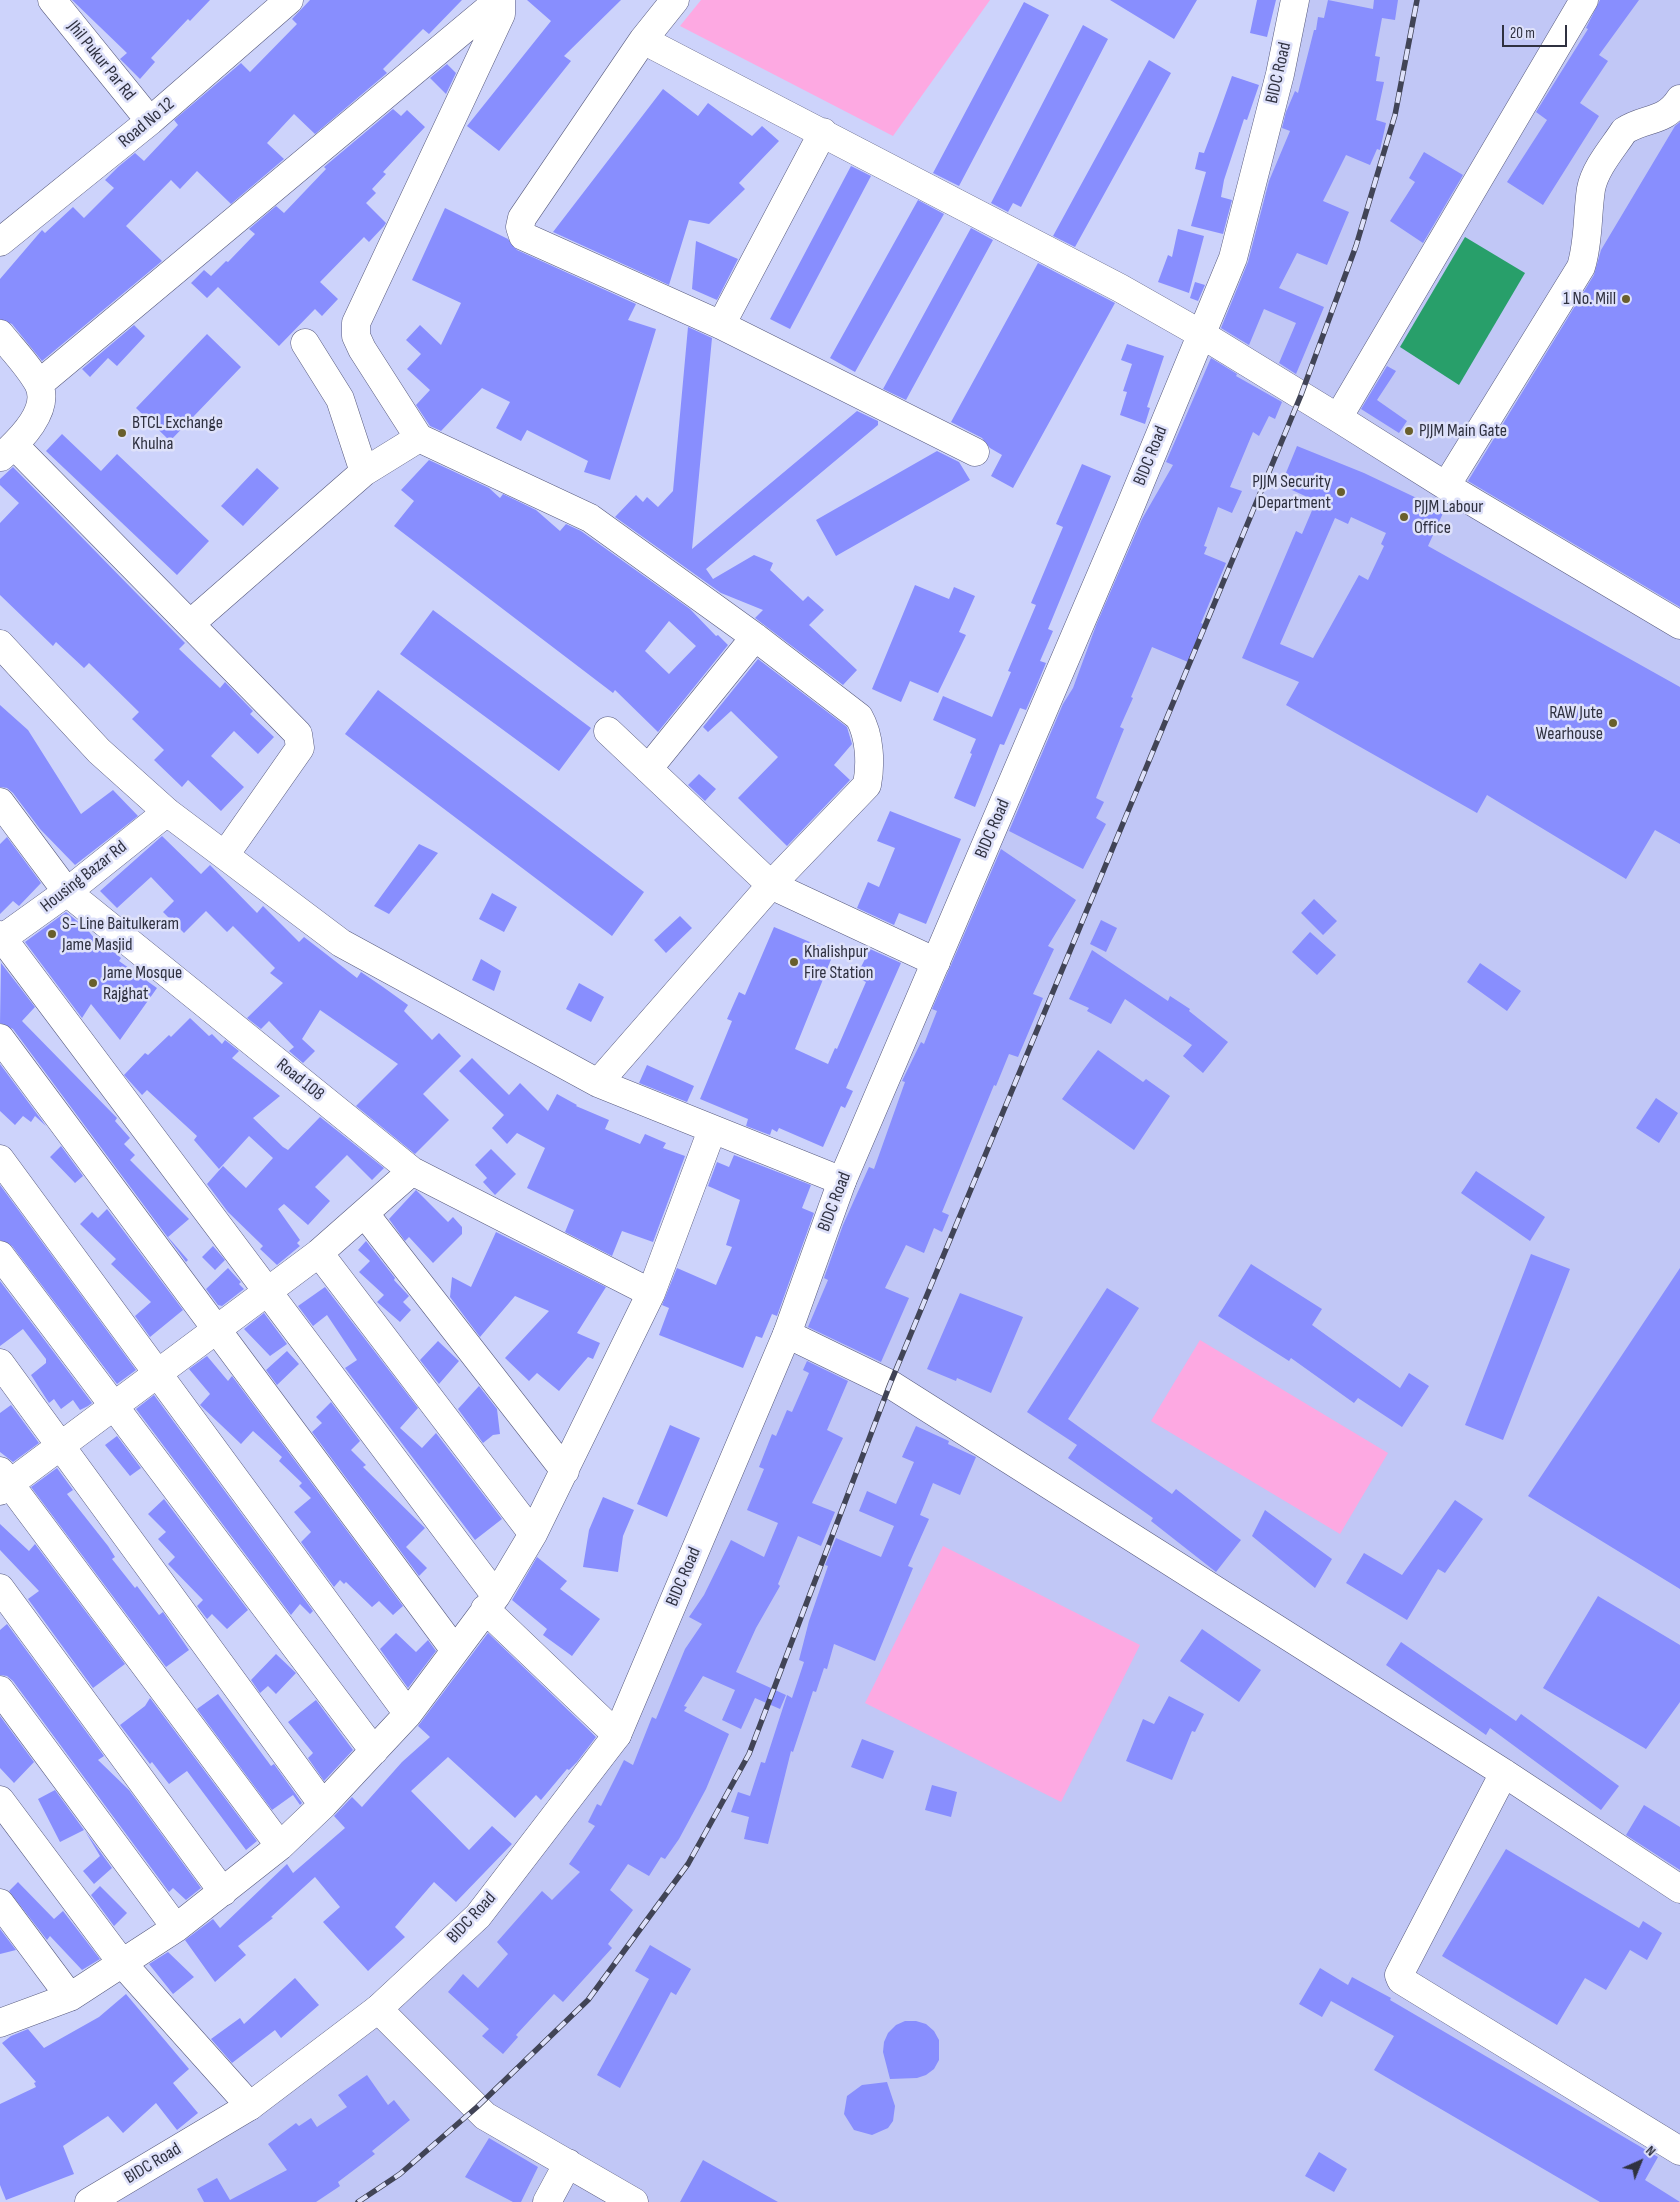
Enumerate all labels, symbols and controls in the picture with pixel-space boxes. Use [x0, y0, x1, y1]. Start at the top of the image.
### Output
scale bar [1505, 15, 1570, 47]
street label: Jhil Pukur Par Rd [62, 17, 140, 105]
text: 20 m [1510, 24, 1535, 43]
street label: BIDC Road [1261, 40, 1297, 106]
street label: Road No 12 [115, 93, 179, 153]
place label: 1 No. Mill [1563, 288, 1616, 310]
marker: 1 No. Mill [1620, 293, 1632, 305]
place label: BTCL Exchange Khulna [132, 412, 223, 454]
place label: PJJM Main Gate [1419, 420, 1507, 442]
street label: BIDC Road [1129, 423, 1173, 489]
marker: PJJM Main Gate [1403, 425, 1415, 437]
marker: BTCL Exchange Khulna [116, 427, 128, 439]
place label: PJJM Security Department [1252, 471, 1331, 514]
marker: PJJM Security Department [1335, 486, 1347, 498]
place label: PJJM Labour Office [1414, 496, 1483, 538]
marker: PJJM Labour Office [1398, 511, 1410, 523]
place label: RAW Jute Wearhouse [1536, 702, 1603, 744]
marker: RAW Jute Wearhouse [1607, 717, 1619, 729]
street label: BIDC Road [971, 796, 1015, 862]
street label: Housing Bazar Rd [36, 837, 132, 917]
place label: S- Line Baitulkeram Jame Masjid [62, 913, 179, 956]
marker: S- Line Baitulkeram Jame Masjid [46, 928, 58, 940]
place label: Khalishpur Fire Station [804, 941, 873, 984]
marker: Khalishpur Fire Station [788, 956, 800, 968]
place label: Jame Mosque Rajghat [103, 962, 182, 1004]
marker: Jame Mosque Rajghat [87, 977, 99, 989]
street label: Road 108 [272, 1054, 328, 1106]
street label: BIDC Road [814, 1169, 856, 1235]
street label: BIDC Road [662, 1544, 706, 1610]
street label: BIDC Road [443, 1888, 501, 1948]
north arrow [1615, 2137, 1665, 2187]
street label: BIDC Road [121, 2139, 185, 2189]
text: N [1642, 2142, 1659, 2160]

